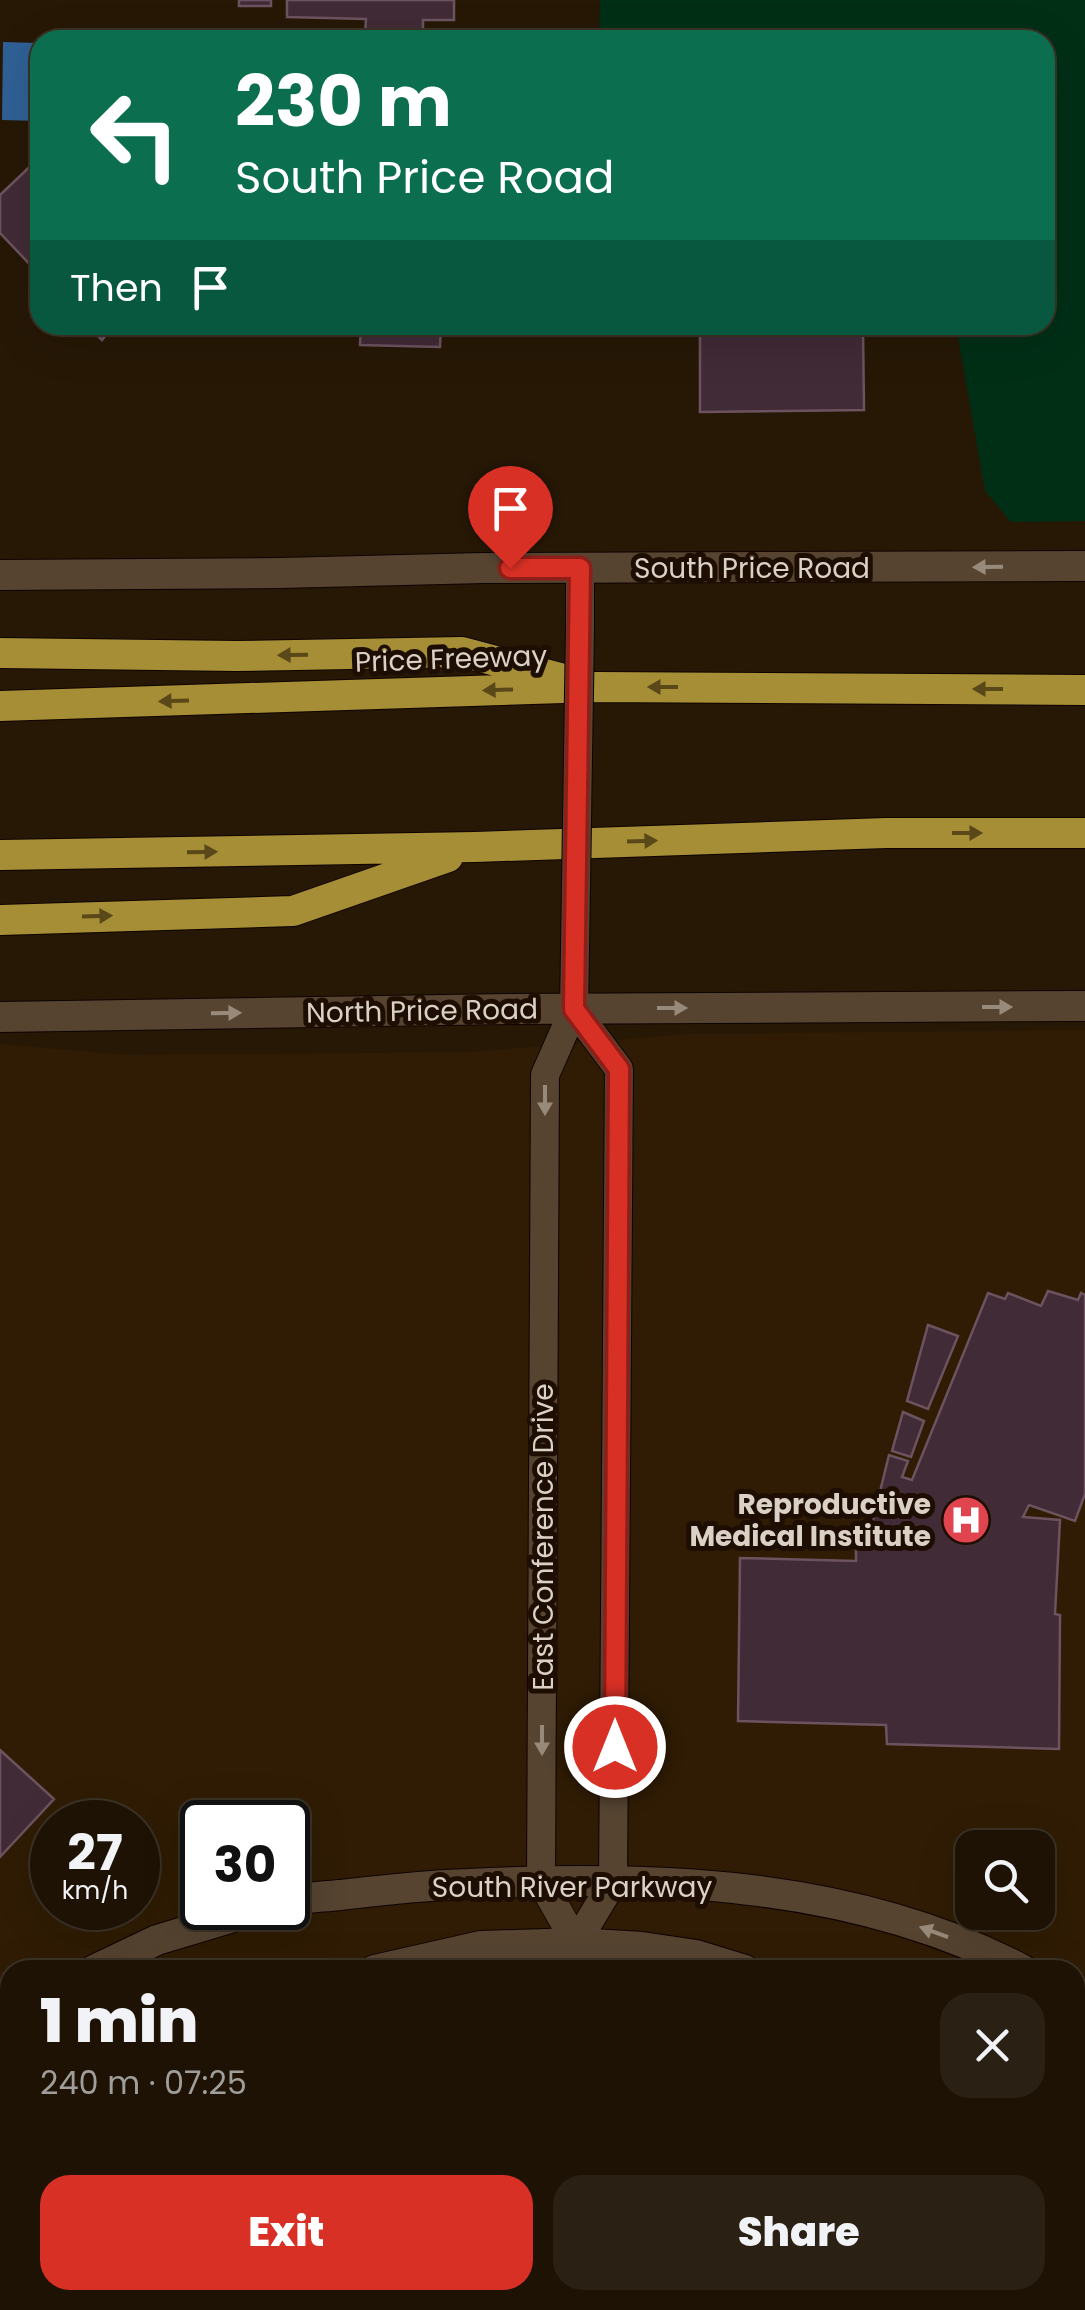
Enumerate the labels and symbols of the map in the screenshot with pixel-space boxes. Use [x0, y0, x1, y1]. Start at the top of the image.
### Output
pin [468, 466, 553, 569]
street label: South Price Road [634, 549, 870, 588]
one-way arrow [971, 559, 1003, 575]
street label: Price Freeway [354, 636, 548, 682]
one-way arrow [276, 648, 308, 664]
one-way arrow [646, 679, 678, 695]
one-way arrow [971, 681, 1003, 697]
one-way arrow [482, 682, 514, 698]
one-way arrow [157, 693, 189, 709]
one-way arrow [951, 825, 983, 841]
one-way arrow [627, 833, 659, 849]
one-way arrow [187, 843, 219, 859]
one-way arrow [82, 907, 114, 923]
street label: North Price Road [306, 989, 538, 1033]
one-way arrow [981, 999, 1013, 1015]
one-way arrow [656, 1000, 688, 1016]
one-way arrow [210, 1005, 242, 1021]
one-way arrow [537, 1084, 553, 1116]
street label: East Conference Drive [524, 1383, 563, 1691]
place label: Reproductive Medical Institute [689, 1485, 931, 1556]
hospital icon: Reproductive Medical Institute [940, 1494, 992, 1546]
position arrow [563, 1695, 667, 1799]
one-way arrow [533, 1724, 549, 1756]
speed limit sign: 30 [180, 1800, 310, 1930]
street label: South River Parkway [432, 1868, 712, 1907]
one-way arrow [918, 1924, 948, 1939]

